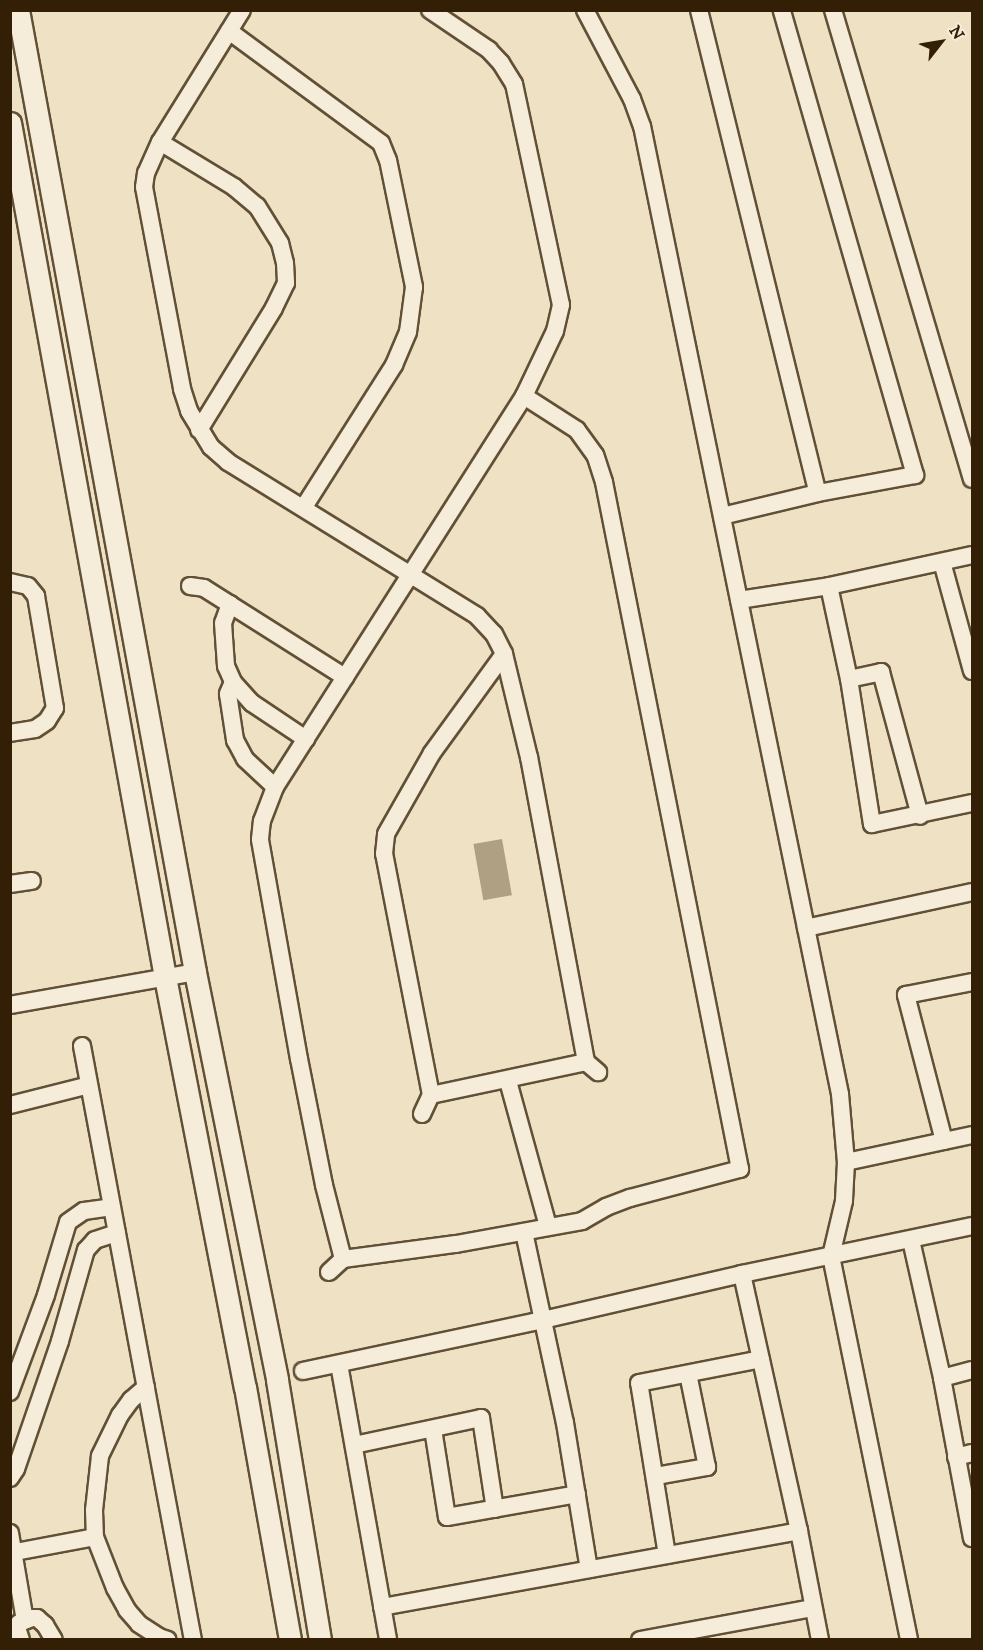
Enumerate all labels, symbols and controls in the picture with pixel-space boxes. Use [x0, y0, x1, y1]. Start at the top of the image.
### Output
north arrow [911, 12, 971, 72]
text: N [944, 22, 968, 44]

